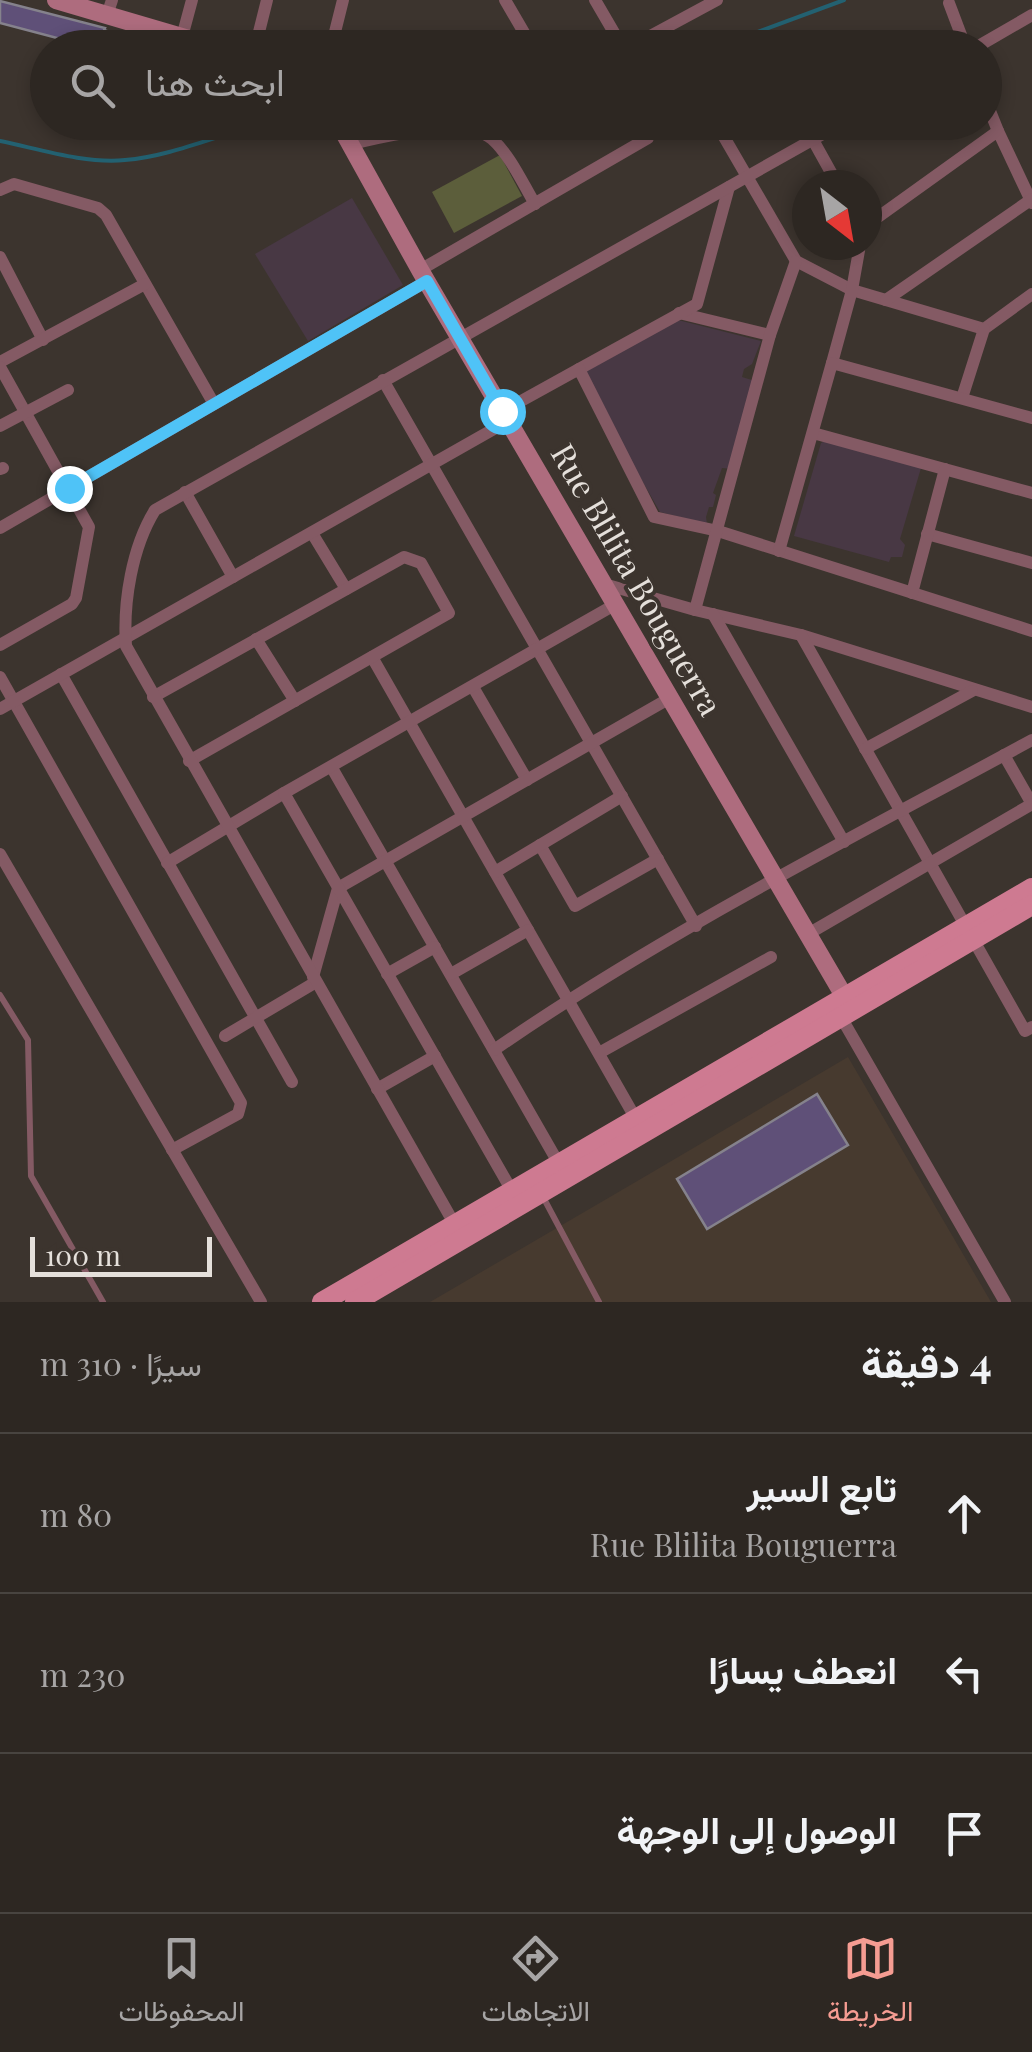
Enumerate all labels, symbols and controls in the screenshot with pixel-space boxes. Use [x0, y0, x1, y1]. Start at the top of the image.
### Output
search box [30, 30, 1002, 140]
text: ابحث هنا [145, 55, 285, 106]
icon: search [65, 58, 120, 113]
north arrow [792, 170, 882, 260]
route start [480, 389, 526, 435]
street label: Rue Blilita Bouguerra [543, 435, 734, 723]
route end [47, 466, 93, 512]
scale bar [30, 1232, 212, 1276]
text: 100 m [45, 1236, 121, 1273]
text: 4 دقيقة [861, 1333, 992, 1389]
text: سيرًا · 310 m [40, 1341, 202, 1384]
text: تابع السير [746, 1461, 897, 1512]
icon: ahead [937, 1486, 992, 1541]
text: 80 m [40, 1492, 112, 1535]
text: Rue Blilita Bouguerra [590, 1522, 897, 1565]
text: انعطف يسارًا [708, 1643, 897, 1694]
icon: left [937, 1646, 992, 1701]
text: 230 m [40, 1652, 125, 1695]
text: الوصول إلى الوجهة [617, 1803, 897, 1854]
icon: arrive [937, 1806, 992, 1861]
tab: المحفوظات [118, 1931, 245, 2036]
tab: الاتجاهات [481, 1931, 590, 2036]
tab: الخريطة [827, 1931, 914, 2036]

